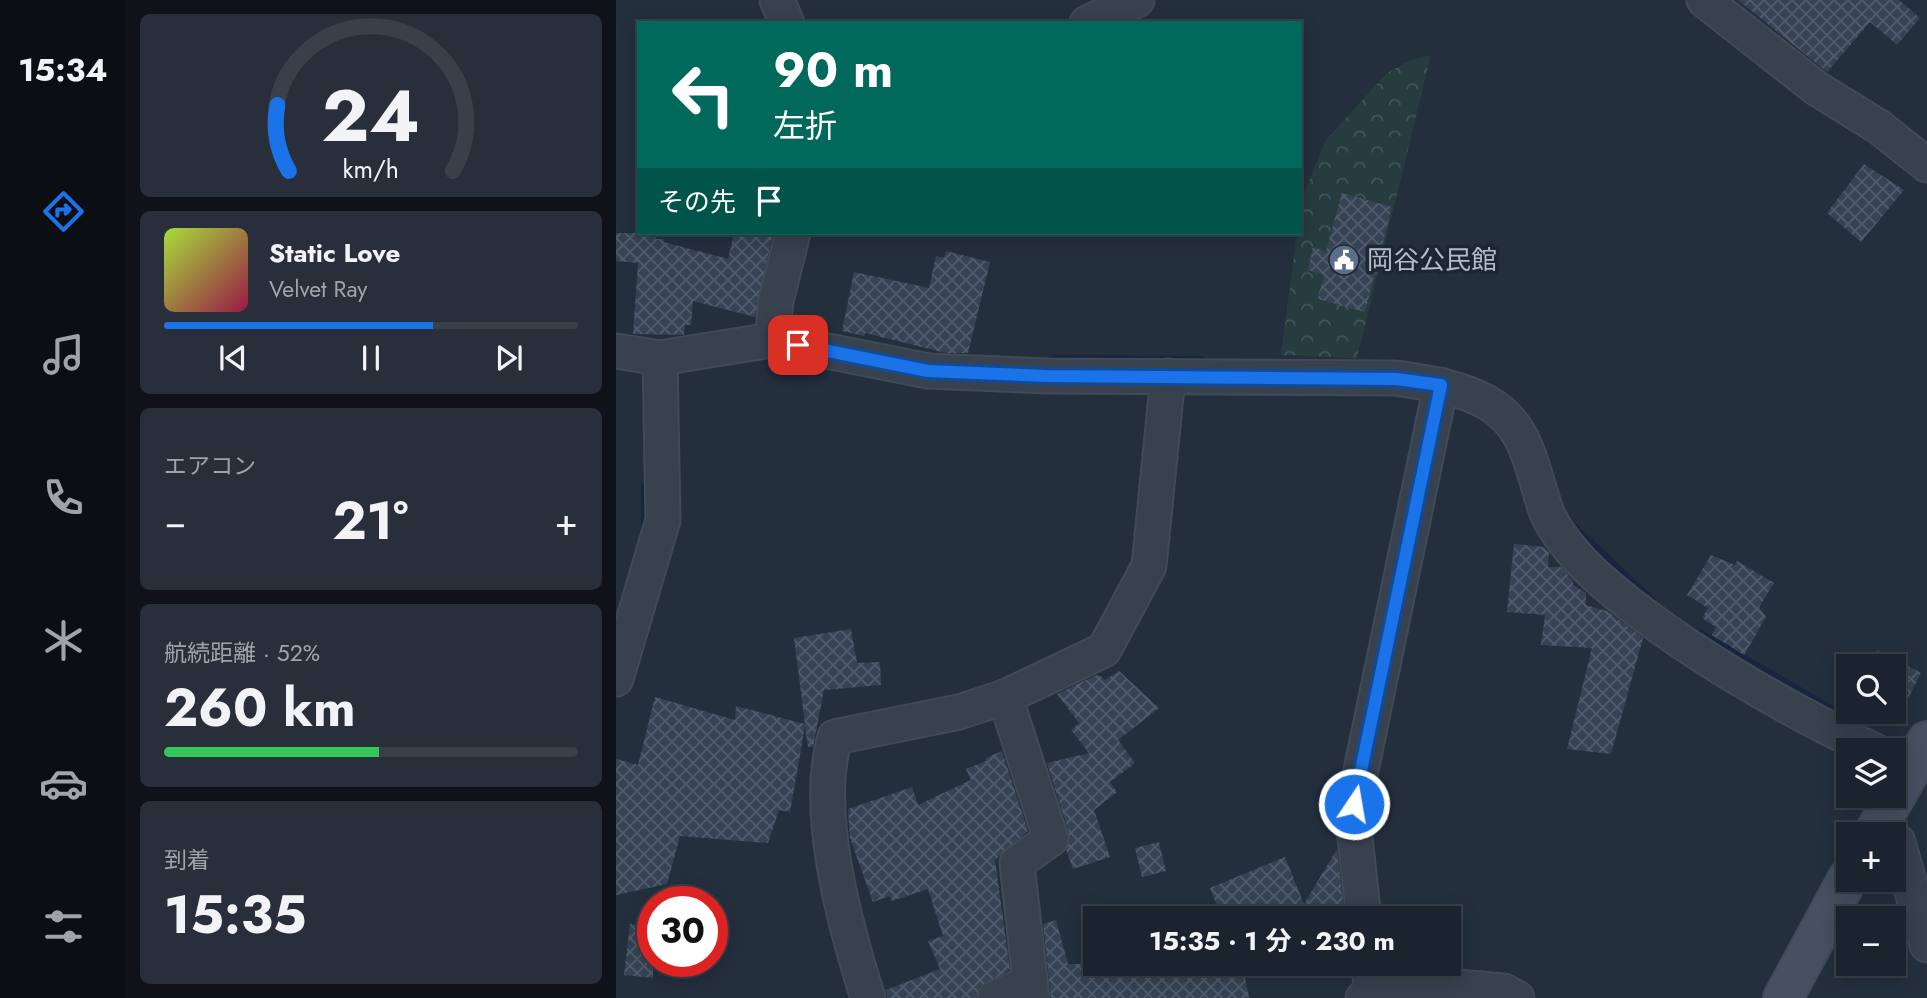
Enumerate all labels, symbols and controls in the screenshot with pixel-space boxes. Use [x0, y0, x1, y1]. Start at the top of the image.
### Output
text: 90 m [773, 35, 893, 105]
text: 15:34 [18, 47, 108, 93]
icon: left [658, 49, 749, 140]
text: 24 [322, 64, 420, 169]
text: 左折 [773, 103, 837, 149]
text: km/h [343, 151, 399, 187]
icon: arrive [750, 182, 788, 220]
text: その先 [658, 183, 736, 221]
icon: directions [39, 187, 88, 236]
text: Static Love [269, 234, 401, 272]
place label: 岡谷公民館 [1367, 241, 1497, 279]
public building icon: 岡谷公民館 [1327, 243, 1361, 277]
text: Velvet Ray [269, 272, 367, 306]
pin [768, 315, 828, 375]
icon: arrive [779, 326, 817, 364]
icon: music [39, 330, 88, 379]
icon: previous [214, 339, 252, 377]
icon: pause [352, 339, 390, 377]
icon: next [490, 339, 528, 377]
text: エアコン [164, 449, 256, 483]
icon: phone [39, 473, 88, 522]
text: 21° [333, 483, 409, 559]
text: − [164, 494, 186, 549]
text: + [555, 494, 578, 549]
icon: climate [39, 616, 88, 665]
text: 航続距離 · 52% [164, 636, 320, 670]
map controls [1836, 654, 1906, 976]
button: search [1836, 654, 1906, 724]
text: 260 km [164, 670, 356, 746]
button: layers [1836, 738, 1906, 808]
icon: car [39, 759, 88, 808]
position arrow [1317, 767, 1391, 841]
button: + [1836, 822, 1906, 892]
text: 到着 [164, 843, 210, 877]
text: 15:35 [164, 877, 307, 953]
speed limit sign: 30 [637, 886, 728, 977]
icon: filters [39, 902, 88, 951]
button: − [1836, 906, 1906, 976]
text: 15:35 · 1 分 · 230 m [1149, 922, 1395, 960]

